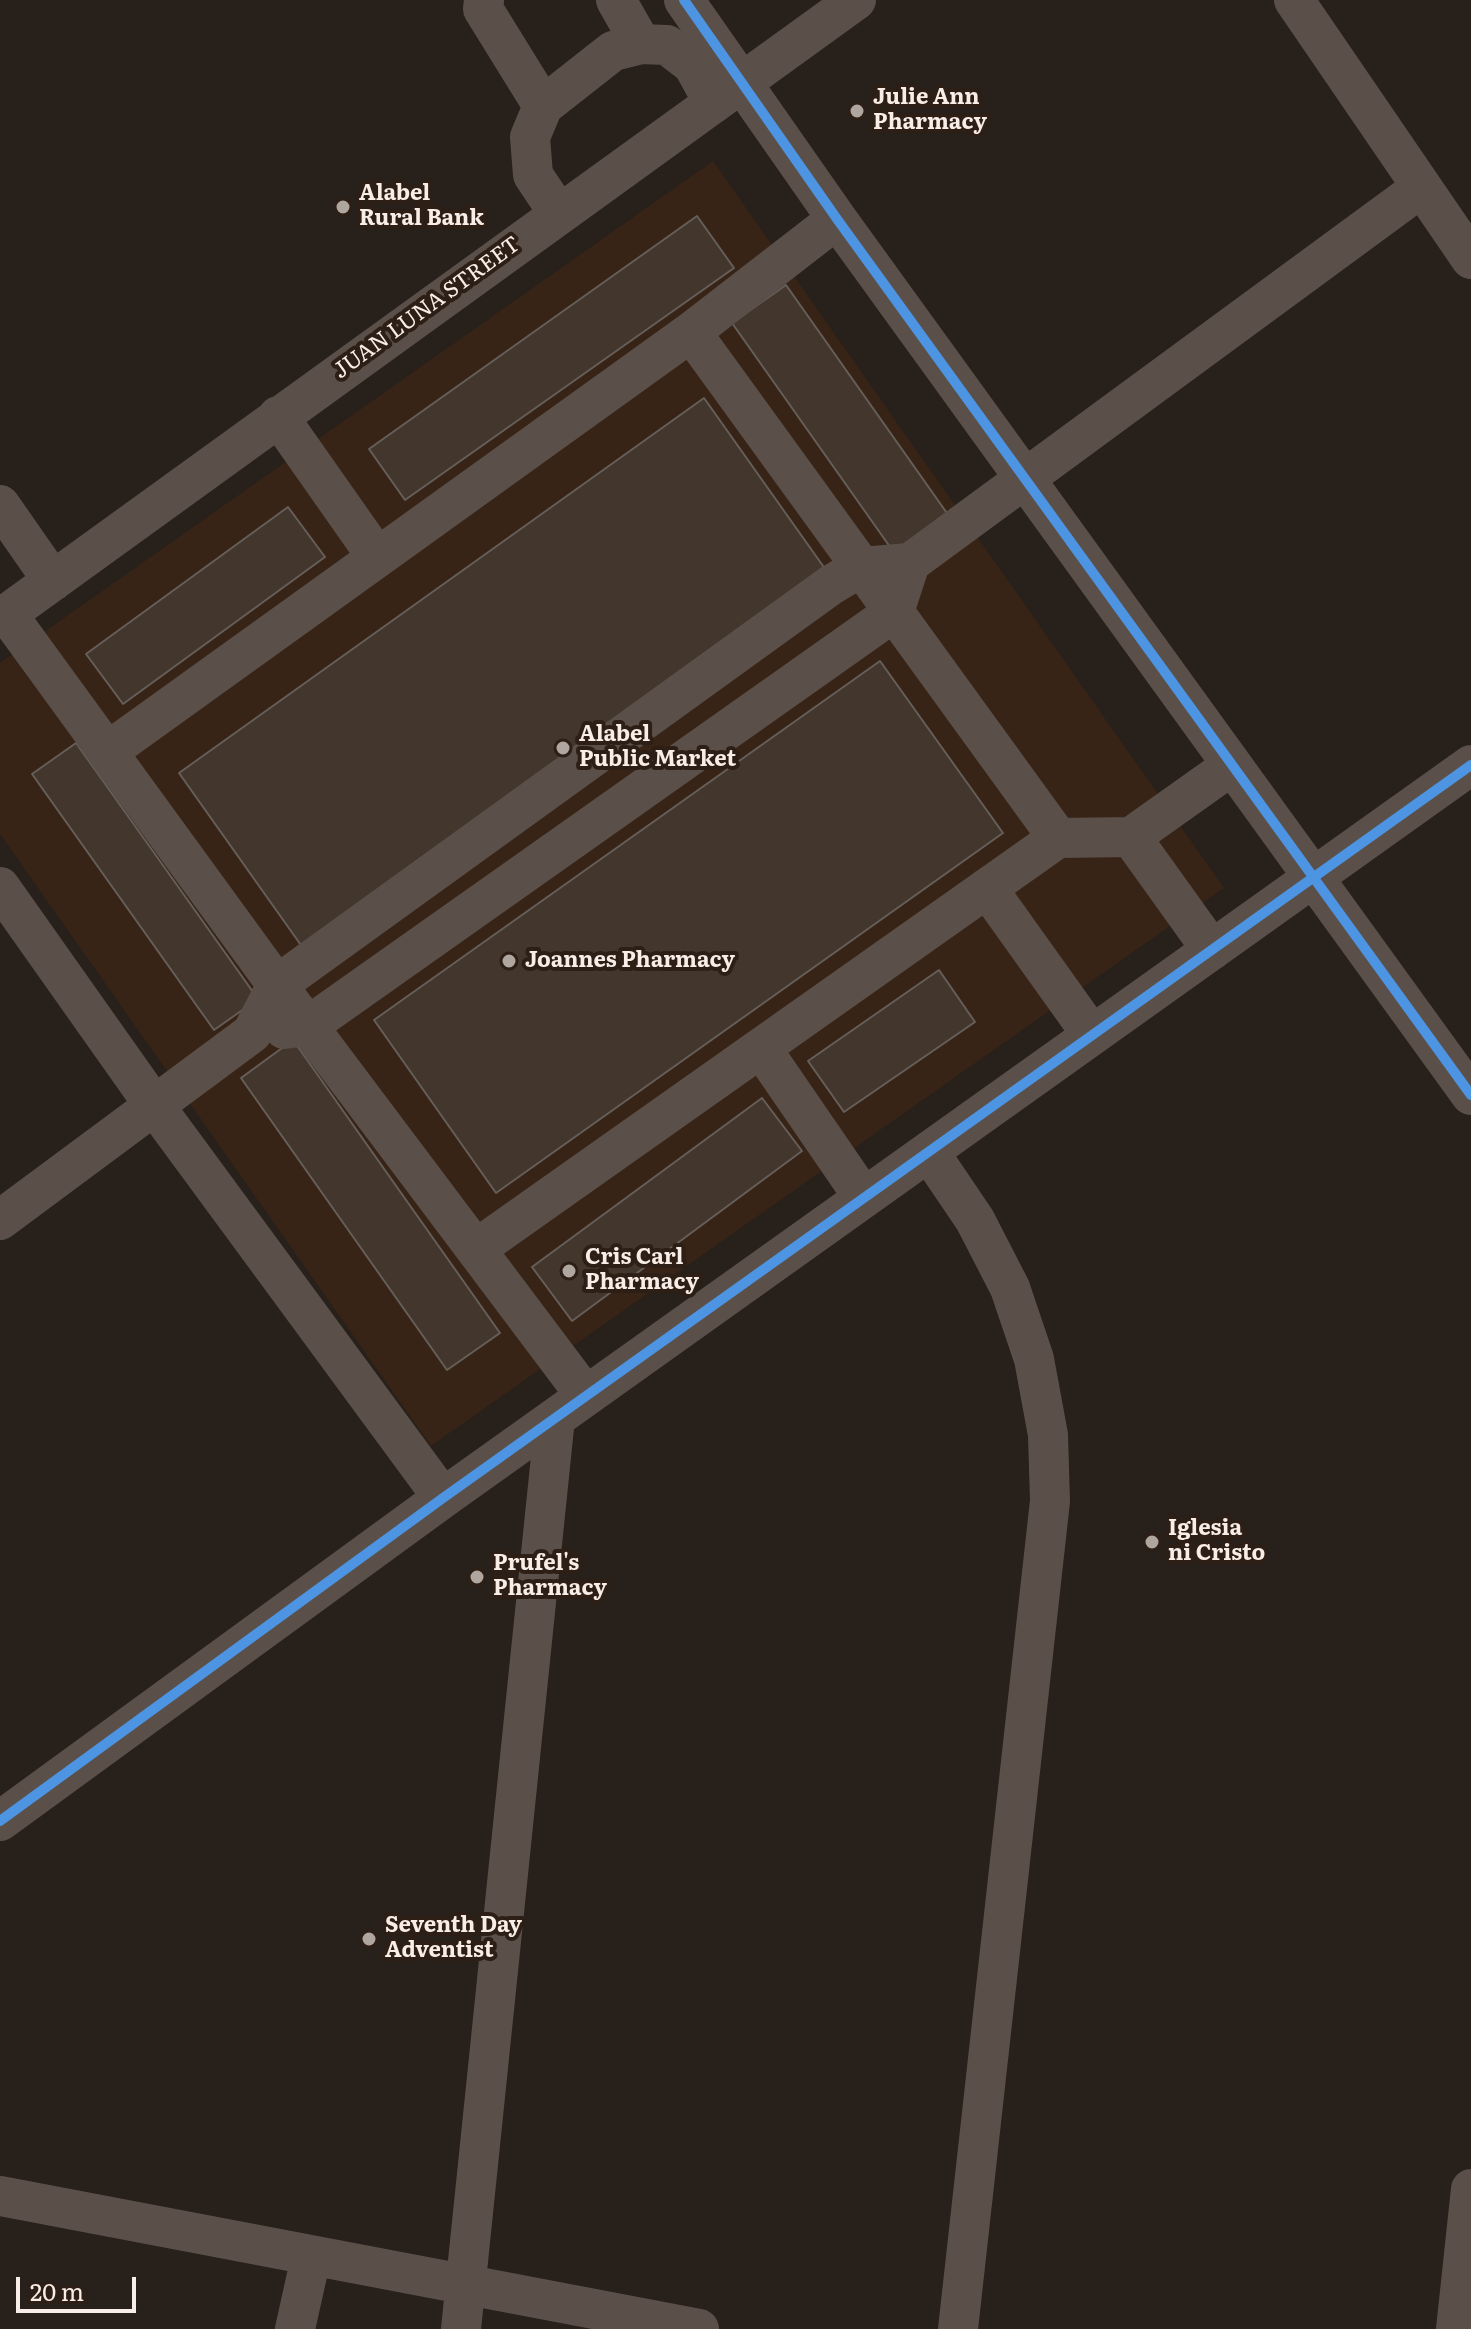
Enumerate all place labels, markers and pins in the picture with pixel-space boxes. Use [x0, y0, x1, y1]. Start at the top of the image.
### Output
place label: Julie Ann Pharmacy [873, 85, 987, 136]
marker: Julie Ann Pharmacy [848, 102, 866, 120]
place label: Alabel Rural Bank [359, 181, 484, 232]
marker: Alabel Rural Bank [334, 198, 352, 216]
place label: Alabel Public Market [579, 722, 736, 774]
marker: Alabel Public Market [554, 739, 572, 757]
place label: Joannes Pharmacy [525, 948, 735, 974]
marker: Joannes Pharmacy [500, 952, 518, 970]
place label: Cris Carl Pharmacy [585, 1245, 699, 1296]
marker: Cris Carl Pharmacy [560, 1262, 578, 1280]
place label: Iglesia ni Cristo [1168, 1516, 1265, 1568]
marker: Iglesia ni Cristo [1143, 1533, 1161, 1551]
place label: Prufel's Pharmacy [493, 1551, 607, 1602]
marker: Prufel's Pharmacy [468, 1568, 486, 1586]
place label: Seventh Day Adventist [385, 1913, 522, 1964]
marker: Seventh Day Adventist [360, 1930, 378, 1948]

